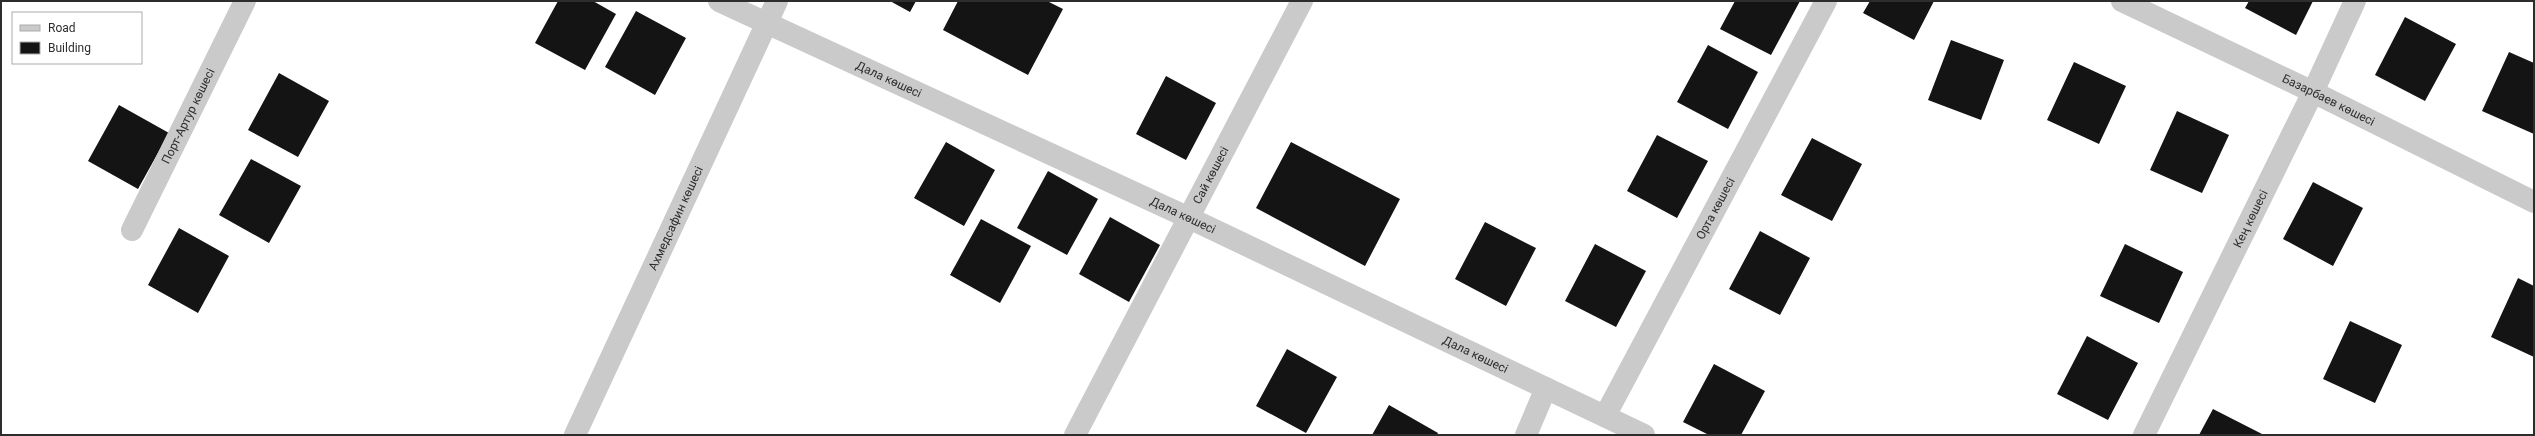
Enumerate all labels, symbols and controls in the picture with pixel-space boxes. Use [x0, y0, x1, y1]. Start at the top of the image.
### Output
legend [12, 12, 142, 64]
text: Road [48, 21, 76, 35]
text: Building [48, 41, 91, 55]
street label: Дала көшесі [854, 58, 924, 101]
street label: Порт-Артур көшесі [159, 66, 218, 166]
street label: Базарбаев көшесі [2280, 71, 2377, 129]
street label: Сай көшесі [1190, 144, 1232, 206]
street label: Ахмедсафин көшесі [646, 164, 706, 273]
street label: Орта көшесі [1693, 175, 1738, 242]
street label: Кең көшесі [2230, 188, 2271, 250]
street label: Дала көшесі [1148, 194, 1218, 237]
street label: Дала көшесі [1441, 333, 1510, 376]

